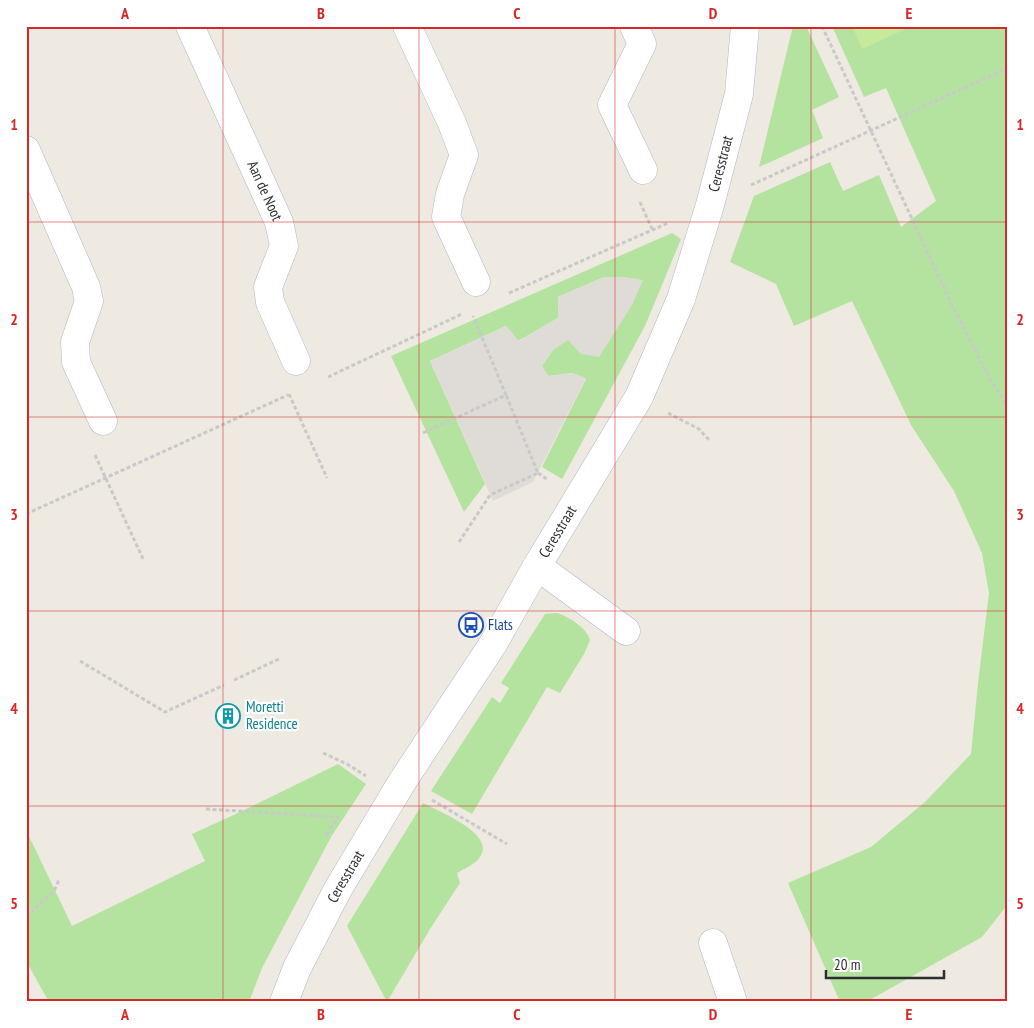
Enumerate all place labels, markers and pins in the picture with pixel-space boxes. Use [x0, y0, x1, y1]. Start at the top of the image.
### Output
bus stop icon: Flats [458, 612, 484, 638]
place label: Flats [488, 615, 513, 634]
place label: Moretti Residence [246, 697, 298, 733]
building icon: Moretti Residence [215, 703, 241, 729]

